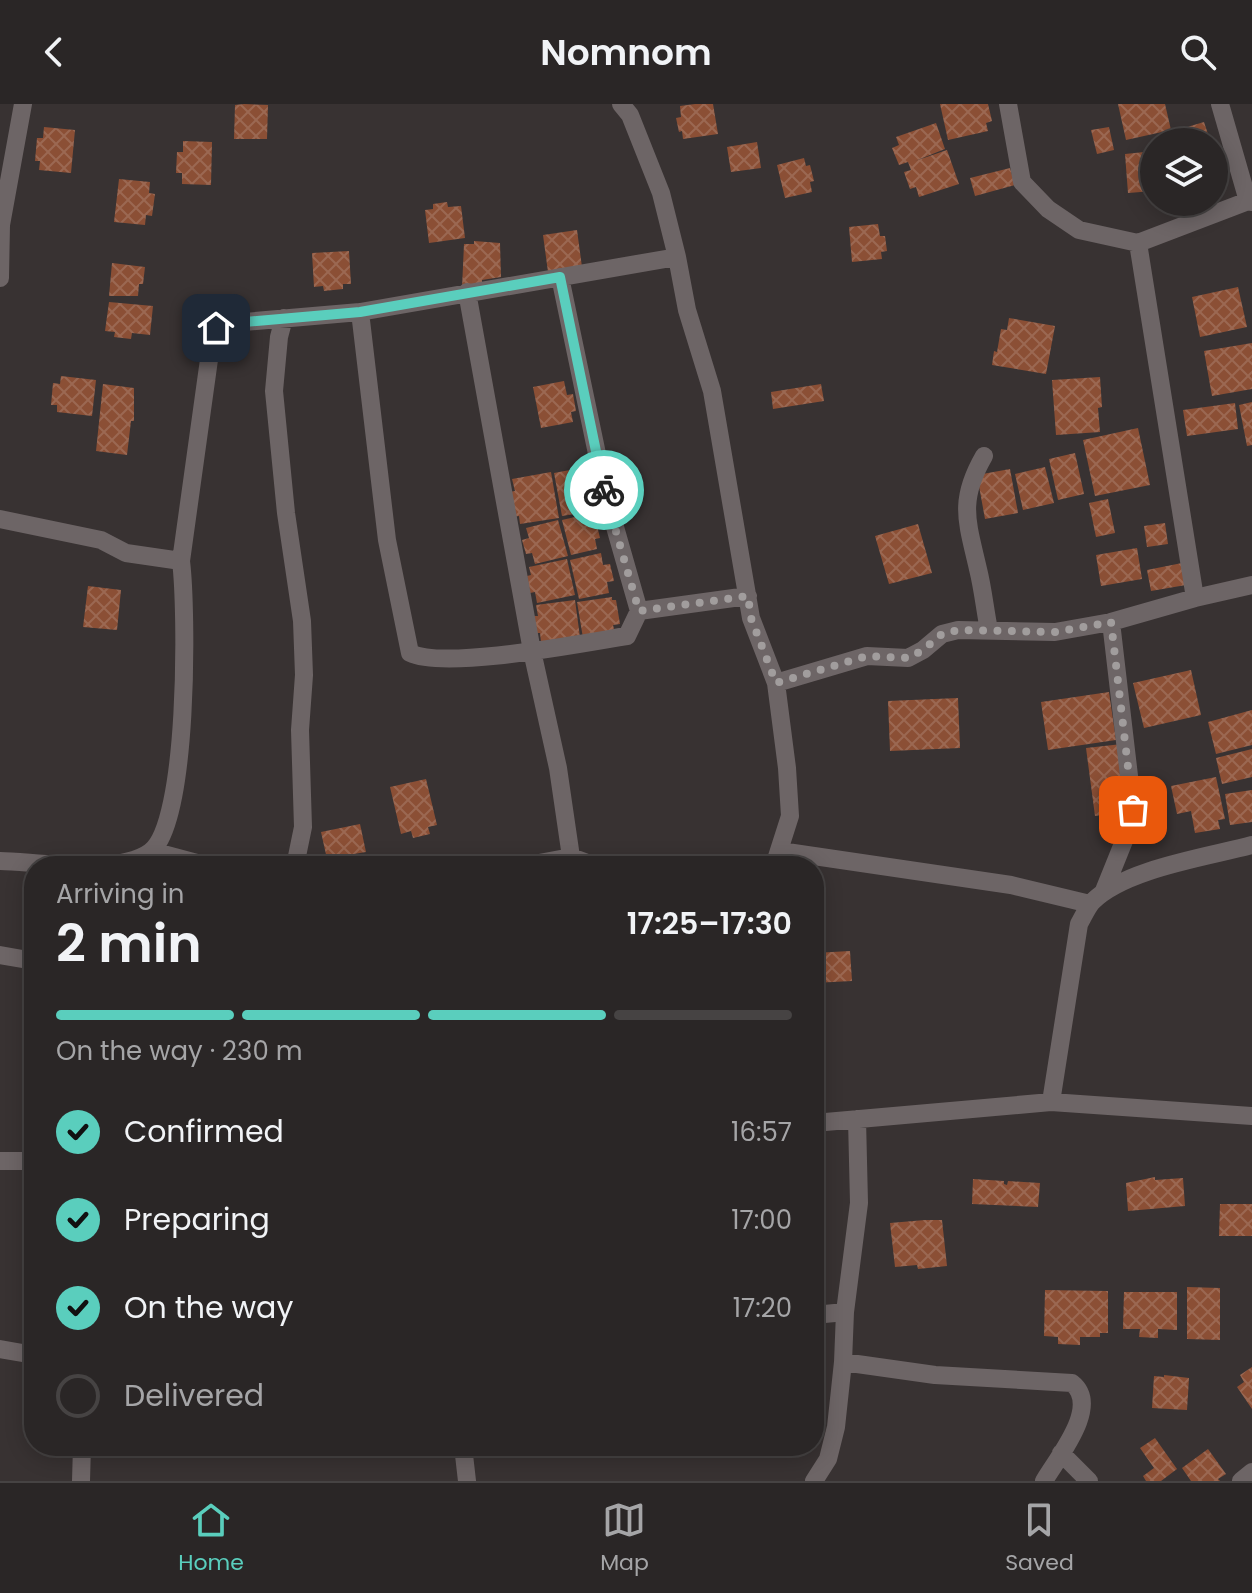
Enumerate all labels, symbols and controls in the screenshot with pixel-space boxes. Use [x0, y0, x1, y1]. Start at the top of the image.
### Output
text: Nomnom [540, 27, 712, 78]
icon: back [32, 30, 76, 74]
icon: search [1176, 30, 1220, 74]
map controls [1140, 128, 1228, 216]
button: layers [1140, 128, 1228, 216]
pin [182, 294, 250, 362]
icon: home [194, 306, 238, 350]
courier [564, 450, 644, 530]
icon: bike [582, 468, 626, 512]
pin [1099, 776, 1167, 844]
icon: bag [1111, 788, 1155, 832]
text: Arriving in [56, 876, 185, 912]
text: 17:25–17:30 [627, 902, 792, 945]
text: 2 min [56, 907, 202, 980]
text: On the way · 230 m [56, 1033, 302, 1069]
icon: check [56, 1110, 100, 1154]
text: Confirmed [124, 1110, 284, 1153]
text: 16:57 [731, 1114, 792, 1150]
icon: check [56, 1198, 100, 1242]
text: Preparing [124, 1198, 270, 1241]
text: 17:00 [731, 1202, 792, 1238]
icon: check [56, 1286, 100, 1330]
text: On the way [124, 1286, 293, 1329]
text: 17:20 [733, 1290, 792, 1326]
text: Delivered [124, 1374, 264, 1417]
tab: Home [178, 1498, 244, 1579]
tab: Map [600, 1498, 649, 1579]
tab: Saved [1005, 1498, 1074, 1579]

